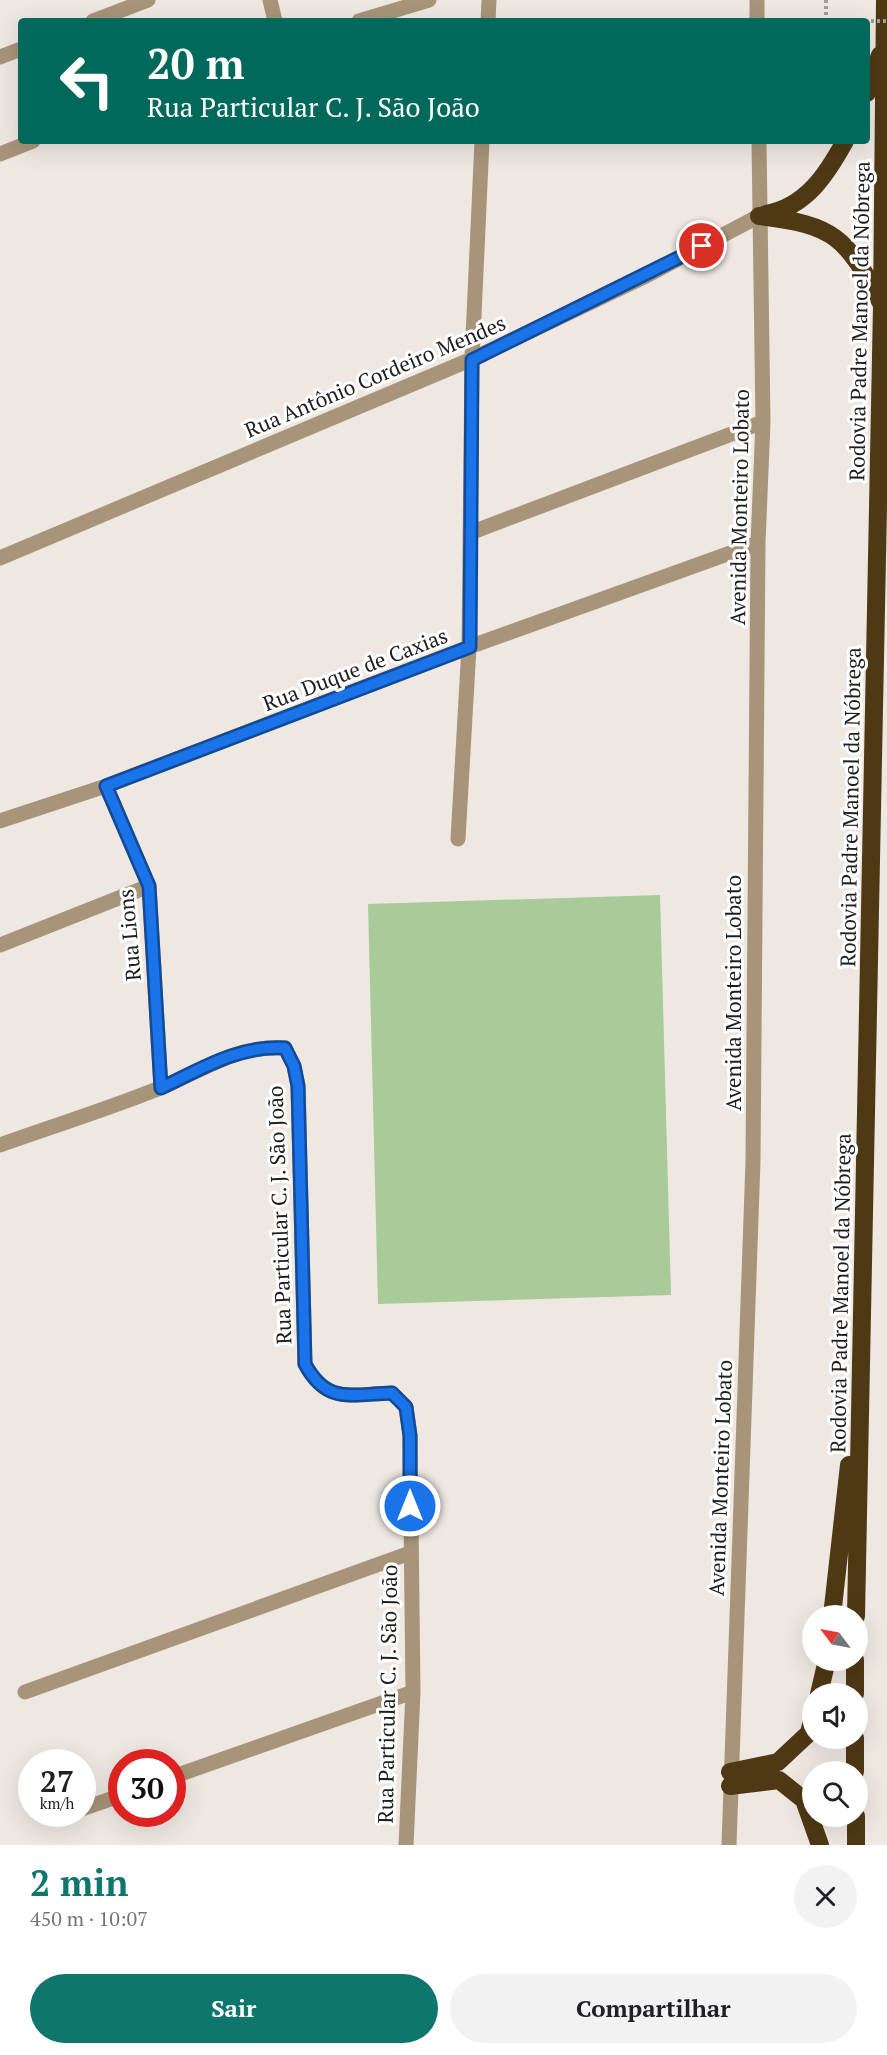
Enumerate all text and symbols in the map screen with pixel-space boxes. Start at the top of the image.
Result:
text: 20 m [147,35,245,91]
icon: left [48,42,126,120]
text: Rua Particular C. J. São João [147,89,480,125]
street label: Rodovia Padre Manoel da Nóbrega [842,161,876,481]
pin [676,220,727,271]
icon: arrive [685,229,718,262]
street label: Rua Antônio Cordeiro Mendes [240,308,510,444]
street label: Avenida Monteiro Lobato [723,389,755,625]
street label: Rua Duque de Caxias [259,621,451,717]
street label: Rodovia Padre Manoel da Nóbrega [833,647,867,967]
street label: Avenida Monteiro Lobato [719,875,747,1111]
street label: Rua Lions [111,888,147,982]
street label: Rua Particular C. J. São João [260,1085,298,1345]
street label: Rodovia Padre Manoel da Nóbrega [823,1133,857,1453]
street label: Avenida Monteiro Lobato [702,1359,738,1597]
position arrow [378,1474,442,1538]
street label: Rua Particular C. J. São João [371,1564,403,1824]
north arrow [802,1605,868,1671]
map controls [802,1605,868,1827]
button: sound [802,1683,868,1749]
speed limit sign: 30 [108,1749,186,1827]
text: 27 [40,1761,74,1801]
button: search [802,1761,868,1827]
text: km/h [40,1793,74,1813]
text: 2 min [30,1859,128,1906]
button: close [794,1865,857,1928]
text: 450 m · 10:07 [30,1905,148,1932]
button: Sair [30,1974,438,2043]
button: Compartilhar [450,1974,857,2043]

